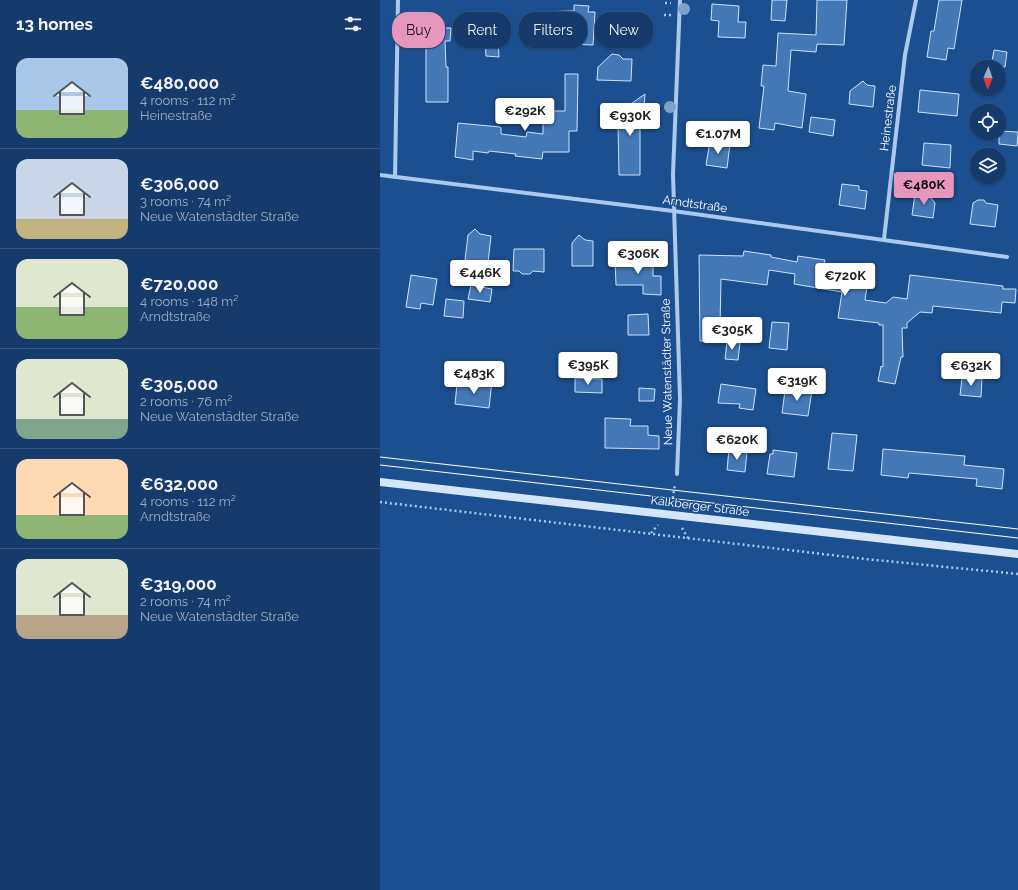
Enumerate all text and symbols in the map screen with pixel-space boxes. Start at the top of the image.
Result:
chip: Buy [392,12,445,48]
chip: Rent [453,12,511,48]
chip: Filters [519,12,587,48]
chip: New [595,12,653,48]
icon: filters [342,13,364,35]
text: 13 homes [16,14,93,34]
north arrow [970,60,1006,96]
map controls [970,60,1006,184]
text: €480,000 [140,73,219,93]
icon: home [48,74,96,122]
street label: Heinestraße [877,84,899,152]
text: 4 rooms · 112 m² [140,93,236,108]
pin: €292K [497,98,553,132]
text: €292K [504,103,546,118]
pin: €930K [602,103,658,137]
button: locate [970,104,1006,140]
text: Heinestraße [140,108,212,123]
text: €930K [609,108,651,123]
pin: €1.07M [685,121,751,155]
text: €1.07M [695,126,741,141]
button: layers [970,148,1006,184]
pin: €480K [896,172,952,206]
text: €306,000 [140,174,219,194]
icon: home [48,175,96,223]
text: €480K [903,177,945,192]
street label: Arndtstraße [662,193,728,215]
text: 3 rooms · 74 m² [140,194,231,209]
text: Neue Watenstädter Straße [140,209,299,224]
pin: €306K [610,241,666,275]
text: €306K [617,246,659,261]
pin: €446K [452,260,508,294]
pin: €720K [817,263,873,297]
text: €446K [459,265,501,280]
text: €720K [824,268,866,283]
text: €720,000 [140,274,218,294]
icon: home [48,275,96,323]
text: 4 rooms · 148 m² [140,294,238,309]
street label: Neue Watenstädter Straße [659,299,675,445]
text: Arndtstraße [140,309,210,324]
pin: €305K [704,317,760,351]
text: €305K [711,322,753,337]
pin: €395K [560,352,616,386]
pin: €632K [943,353,999,387]
text: €395K [567,357,609,372]
text: €632K [950,358,992,373]
pin: €483K [446,361,502,395]
text: €483K [453,366,495,381]
pin: €319K [769,368,825,402]
text: €319K [777,373,817,388]
text: €305,000 [140,374,218,394]
icon: home [48,375,96,423]
text: 2 rooms · 76 m² [140,394,232,409]
text: Neue Watenstädter Straße [140,409,299,424]
pin: €620K [709,427,765,461]
text: €620K [716,432,758,447]
text: €632,000 [140,474,218,494]
icon: home [48,475,96,523]
street label: Kalkberger Straße [650,493,750,519]
text: 4 rooms · 112 m² [140,494,236,509]
text: Arndtstraße [140,509,210,524]
text: €319,000 [140,574,217,594]
icon: home [48,575,96,623]
text: 2 rooms · 74 m² [140,594,231,609]
text: Neue Watenstädter Straße [140,609,299,624]

